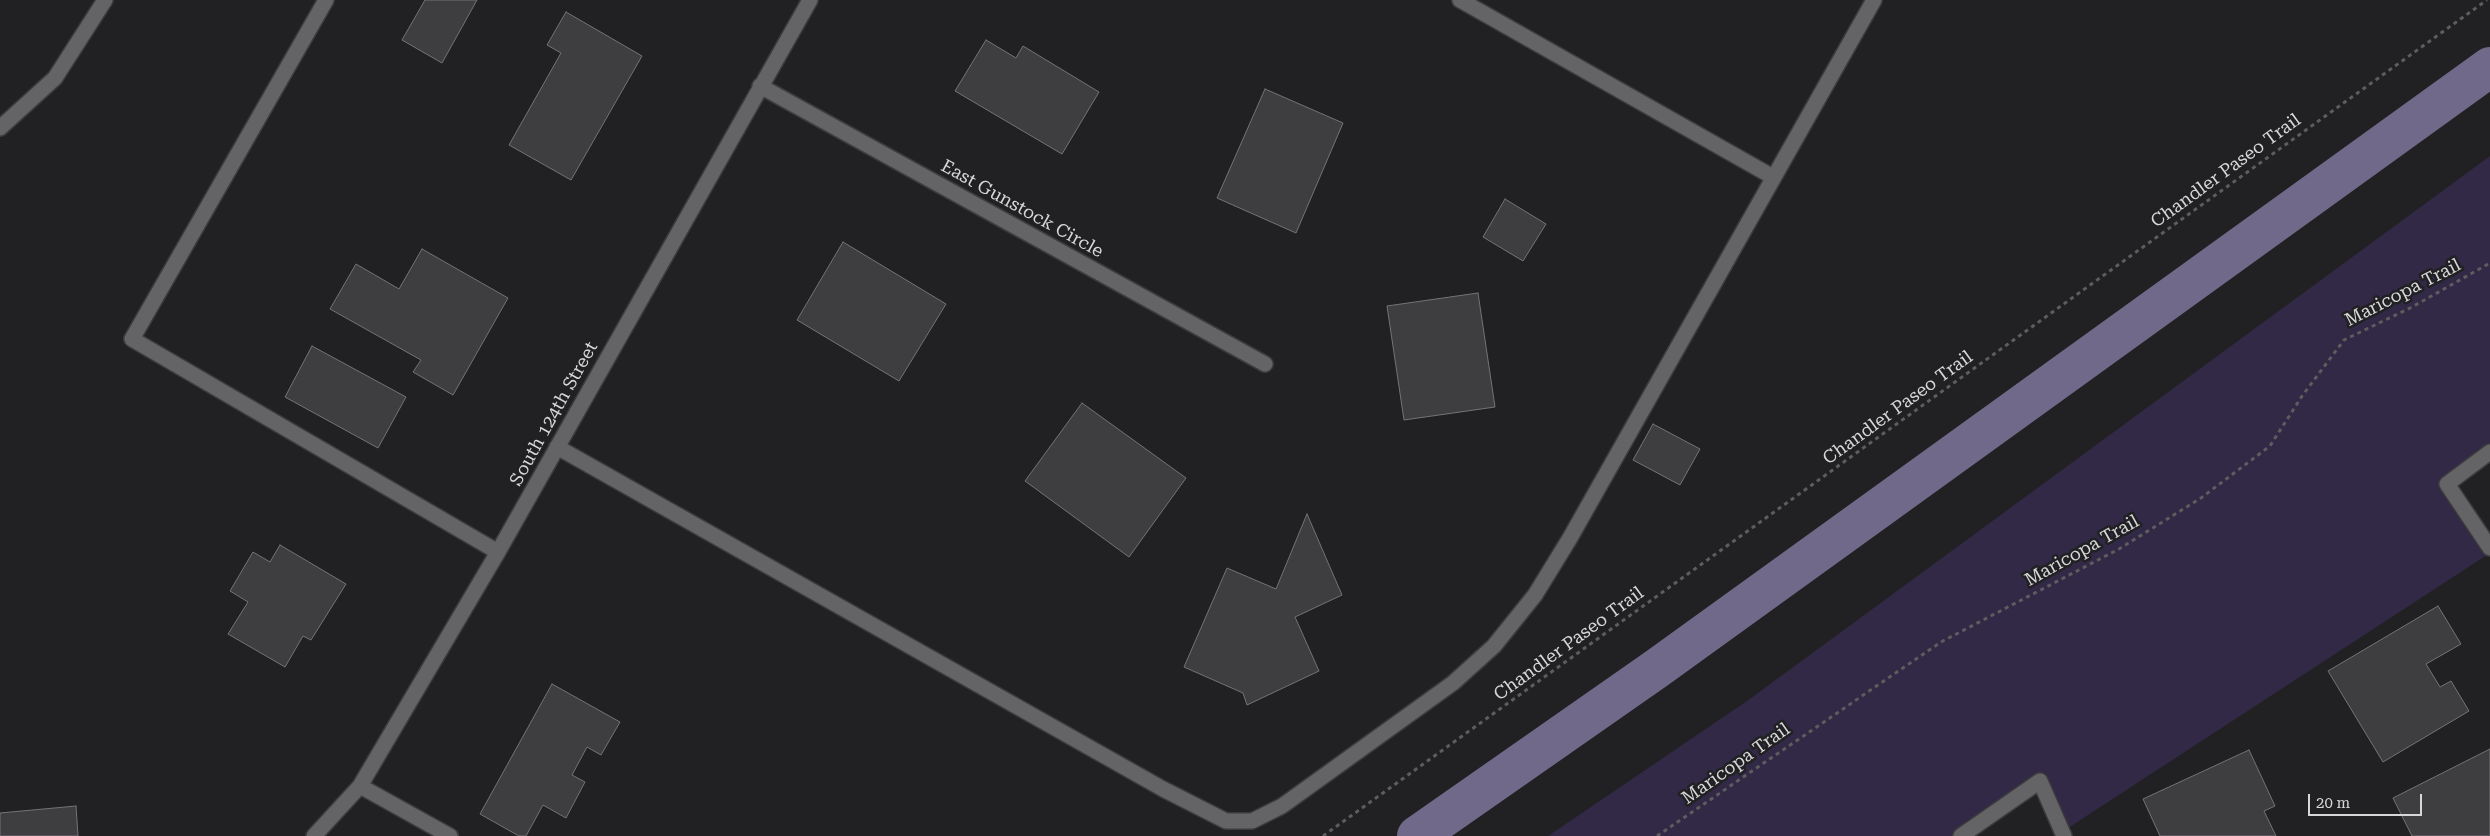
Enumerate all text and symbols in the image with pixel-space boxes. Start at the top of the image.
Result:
street label: Chandler Paseo Trail [2147,109,2305,233]
street label: East Gunstock Circle [937,155,1107,263]
street label: Maricopa Trail [2342,255,2464,331]
street label: South 124th Street [505,338,603,490]
street label: Chandler Paseo Trail [1819,346,1977,470]
street label: Maricopa Trail [2021,511,2143,591]
street label: Chandler Paseo Trail [1490,582,1648,706]
street label: Maricopa Trail [1678,719,1794,809]
scale bar [2310,784,2424,816]
text: 20 m [2316,794,2350,812]

